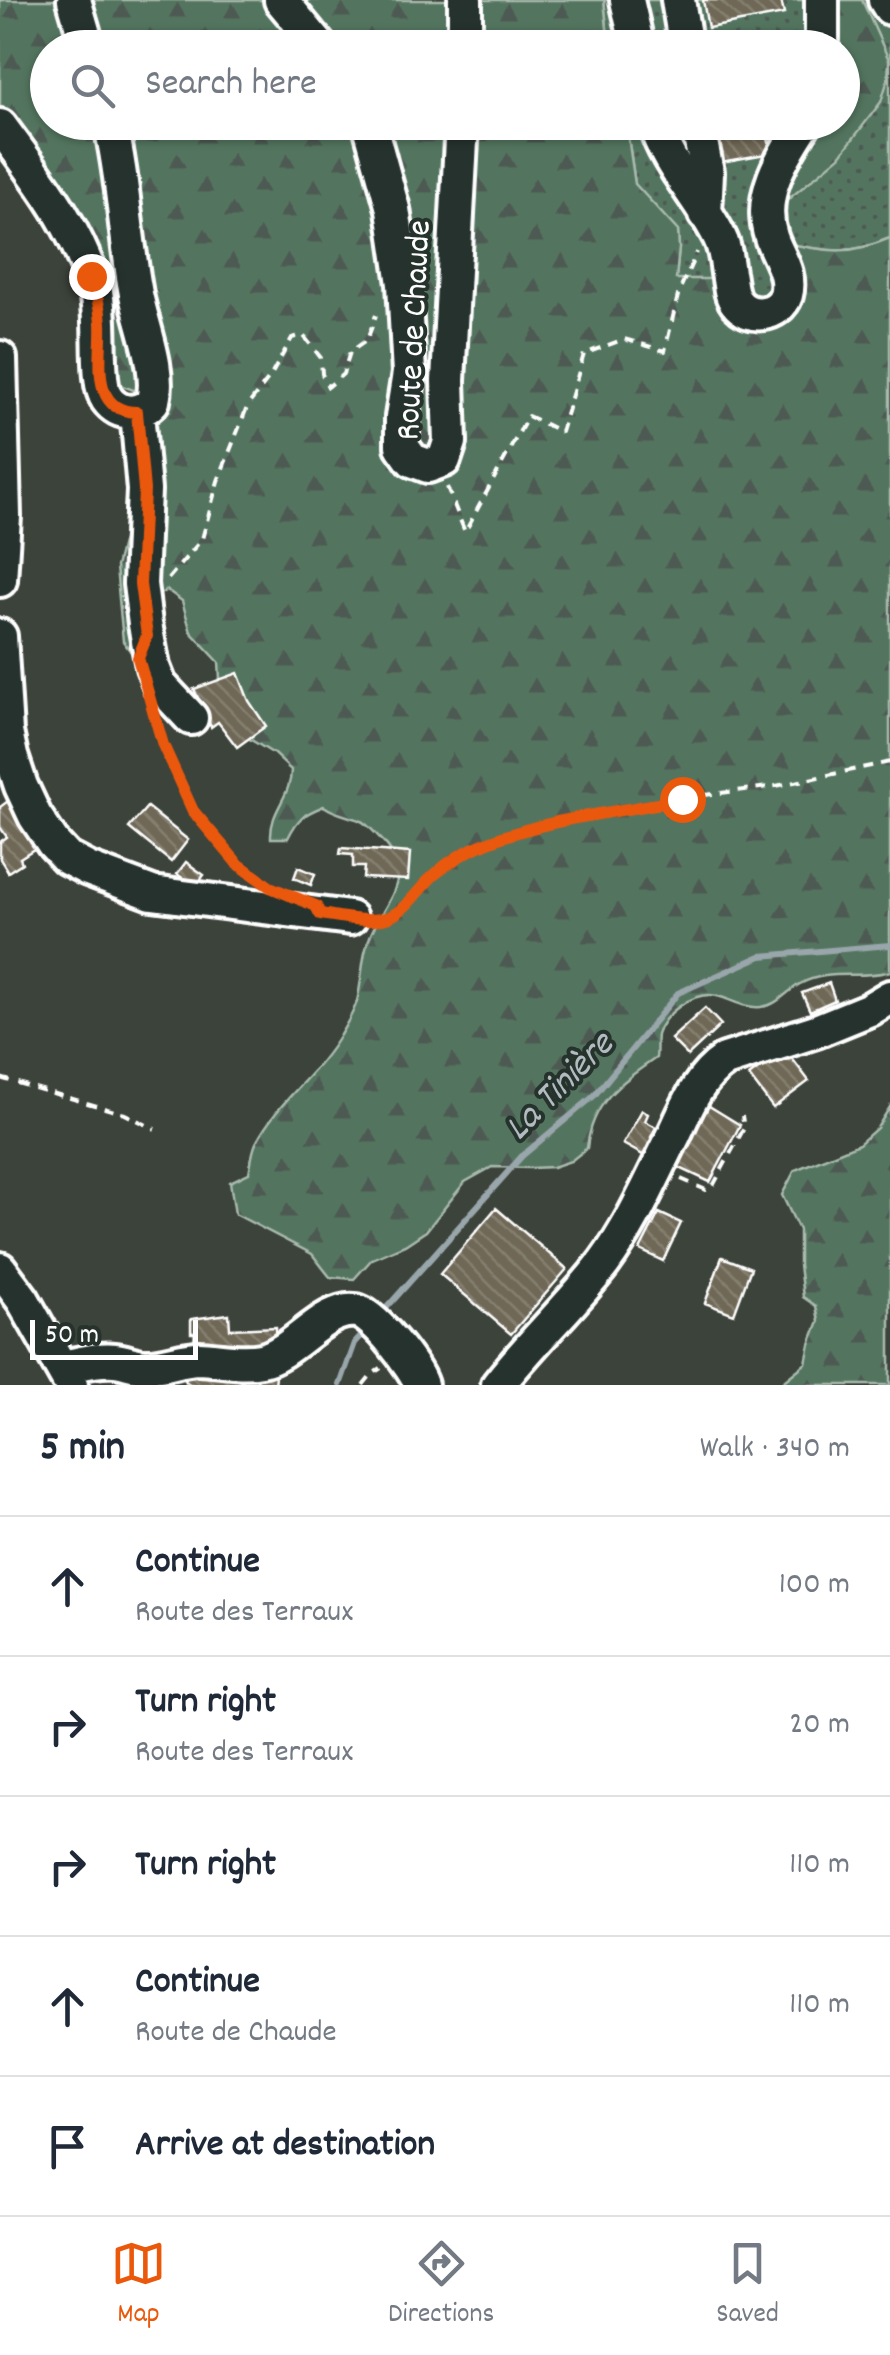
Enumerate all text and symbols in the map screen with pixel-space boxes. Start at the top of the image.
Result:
search box [30,30,860,140]
icon: search [65,58,120,113]
text: Search here [145,58,317,113]
street label: Route de Chaude [385,219,447,442]
route end [69,254,115,300]
route start [660,777,706,823]
water label: La Tinière [493,1019,630,1155]
scale bar [30,1315,198,1360]
text: 50 m [45,1317,99,1357]
text: 5 min [40,1420,125,1480]
text: Walk · 340 m [700,1427,850,1473]
text: Continue [135,1536,260,1591]
icon: ahead [40,1559,95,1614]
text: 100 m [779,1563,850,1609]
text: Route des Terraux [135,1591,353,1637]
text: Turn right [135,1676,276,1731]
icon: right [40,1699,95,1754]
text: 20 m [789,1703,850,1749]
text: Route des Terraux [135,1731,353,1777]
icon: right [40,1839,95,1894]
text: Turn right [135,1839,276,1894]
text: 110 m [789,1843,850,1889]
text: Continue [135,1956,260,2011]
icon: ahead [40,1979,95,2034]
text: 110 m [789,1983,850,2029]
text: Route de Chaude [135,2011,337,2057]
icon: arrive [40,2119,95,2174]
text: Arrive at destination [135,2119,435,2174]
tab: Map [111,2236,166,2336]
tab: Directions [388,2236,494,2336]
tab: Saved [716,2236,779,2336]

